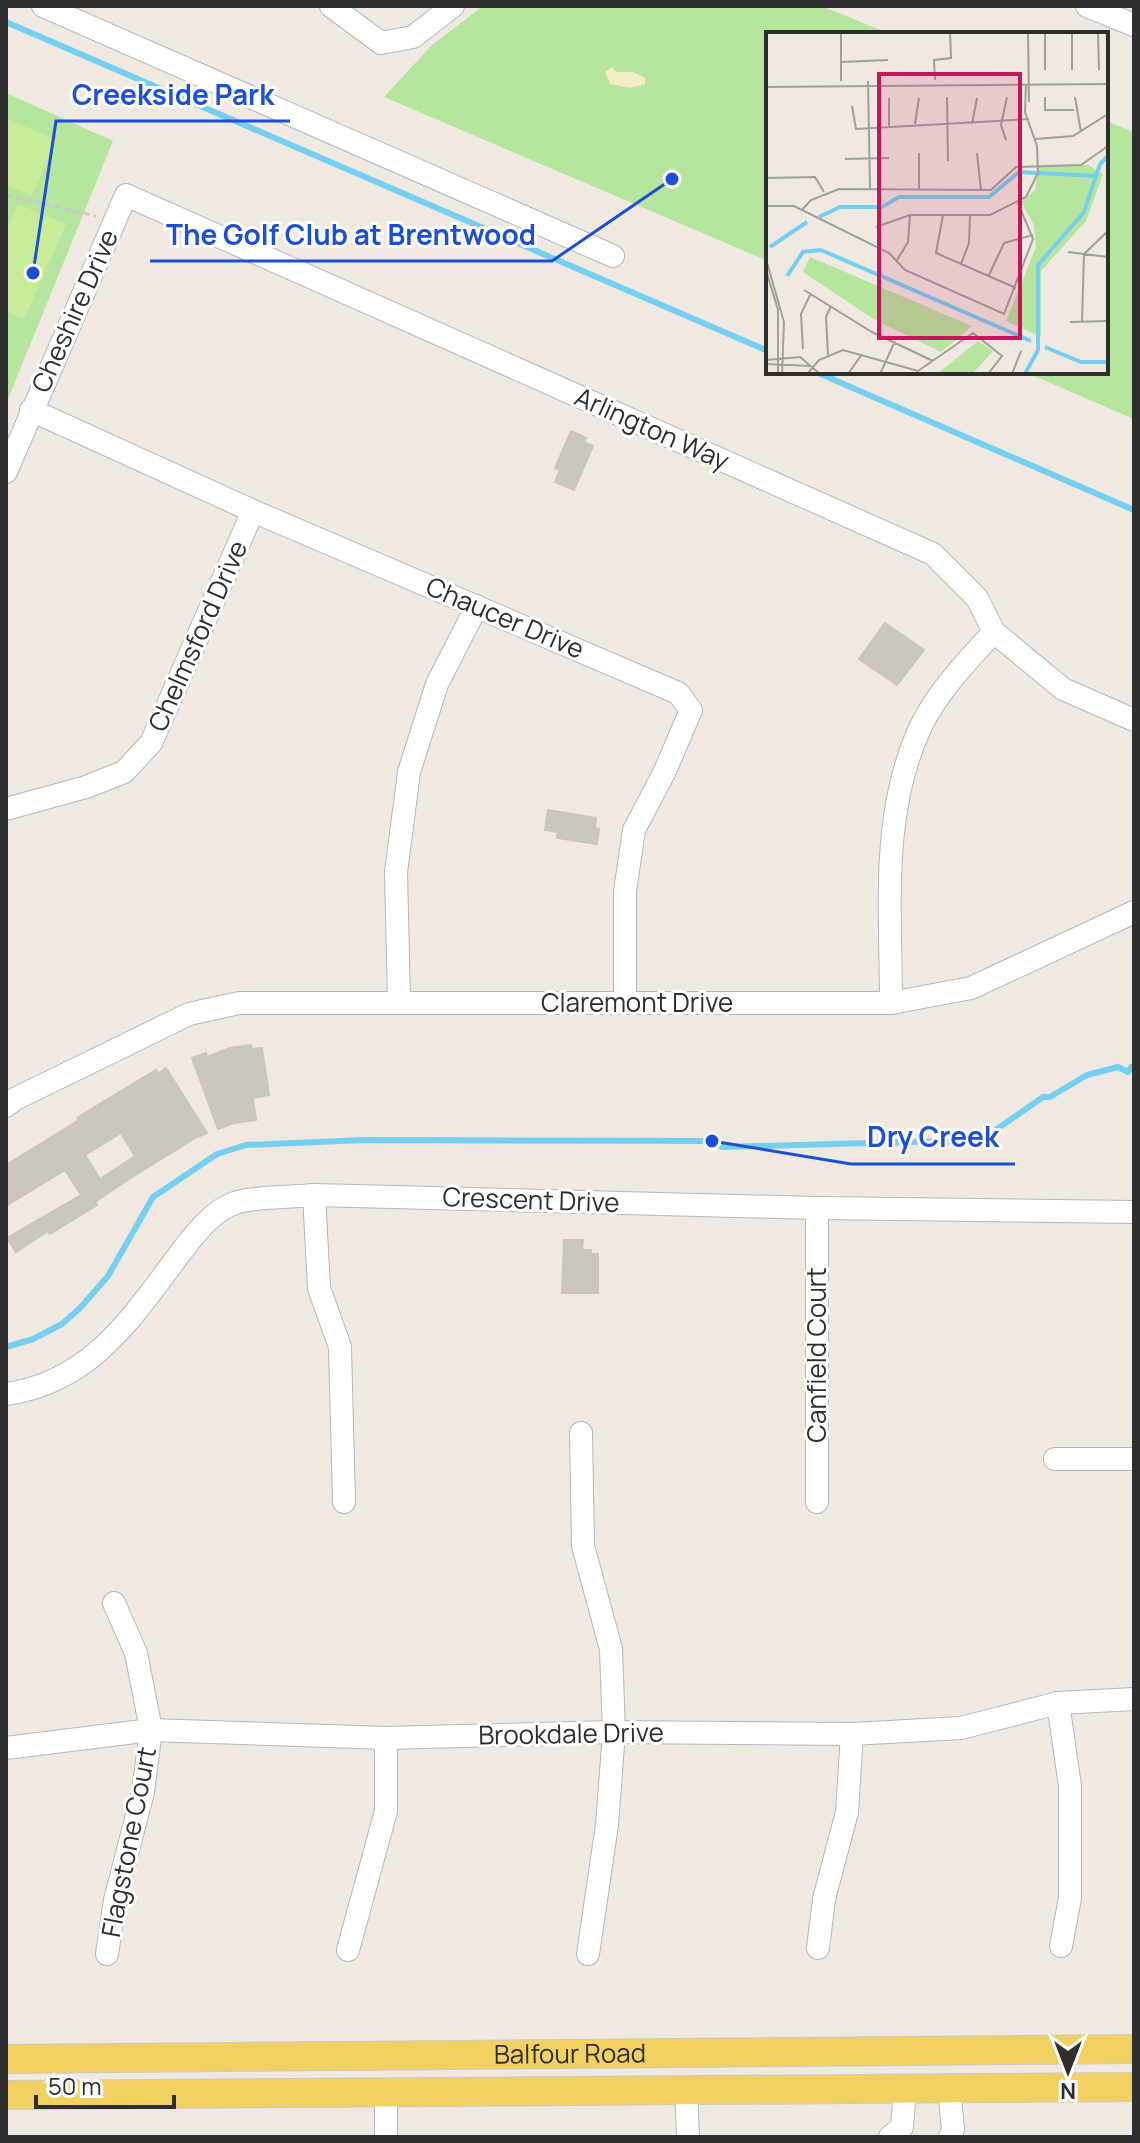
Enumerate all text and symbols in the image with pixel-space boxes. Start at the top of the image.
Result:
inset map [766,32,1108,374]
callout: Creekside Park [56,69,290,121]
text: Creekside Park [72,75,275,113]
callout: The Golf Club at Brentwood [150,209,552,261]
text: The Golf Club at Brentwood [166,215,536,253]
street label: Cheshire Drive [22,223,126,398]
street label: Arlington Way [570,378,735,478]
street label: Chelmsford Drive [139,534,255,737]
street label: Chaucer Drive [421,568,590,667]
street label: Claremont Drive [541,984,733,1020]
callout: Dry Creek [851,1112,1015,1164]
text: Dry Creek [867,1117,1000,1155]
street label: Crescent Drive [442,1178,620,1220]
street label: Canfield Court [798,1267,834,1443]
street label: Brookdale Drive [478,1713,664,1753]
street label: Flagstone Court [92,1744,164,1940]
north arrow [1028,2031,1108,2111]
street label: Balfour Road [494,2034,646,2072]
scale bar [36,2059,174,2109]
text: 50 m [48,2069,102,2102]
text: N [1060,2076,1076,2106]

